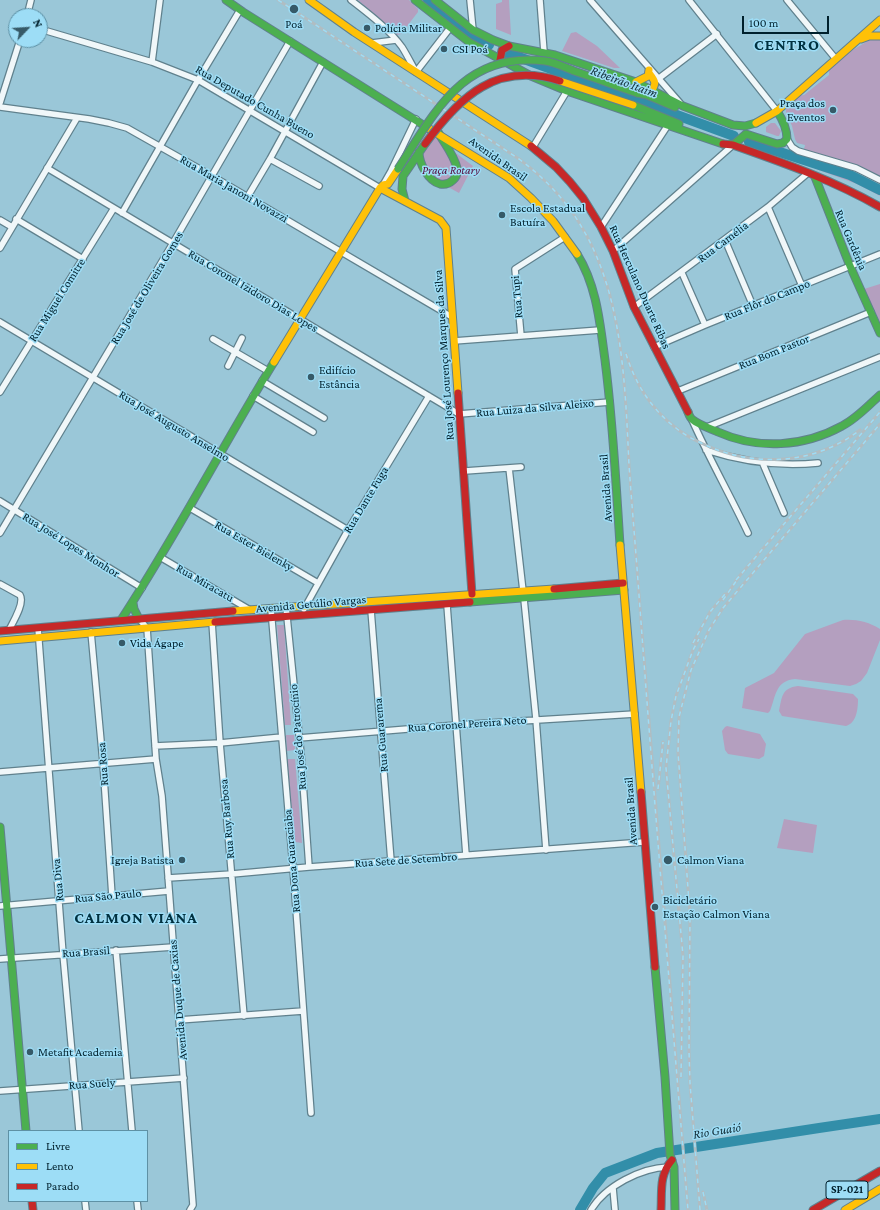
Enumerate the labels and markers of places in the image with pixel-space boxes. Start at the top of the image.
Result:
marker: Poá [288,3,300,15]
place label: Poá [285,17,303,31]
place label: Polícia Militar [375,21,442,35]
marker: Polícia Militar [362,23,372,33]
place label: CSI Poá [452,42,488,56]
marker: CSI Poá [439,44,449,54]
place label: Praça dos Eventos [780,96,825,124]
marker: Praça dos Eventos [828,105,838,115]
place label: Escola Estadual Batuíra [510,201,585,229]
marker: Escola Estadual Batuíra [497,210,507,220]
place label: Edifício Estância [319,363,360,391]
marker: Edifício Estância [306,372,316,382]
place label: Vida Ágape [130,636,184,650]
marker: Vida Ágape [117,638,127,648]
place label: Igreja Batista [111,853,174,867]
place label: Calmon Viana [677,853,744,867]
marker: Calmon Viana [662,854,674,866]
marker: Igreja Batista [177,855,187,865]
place label: Bicicletário Estação Calmon Viana [663,893,770,921]
marker: Bicicletário Estação Calmon Viana [650,902,660,912]
place label: Metafit Academia [38,1045,123,1059]
marker: Metafit Academia [25,1047,35,1057]

